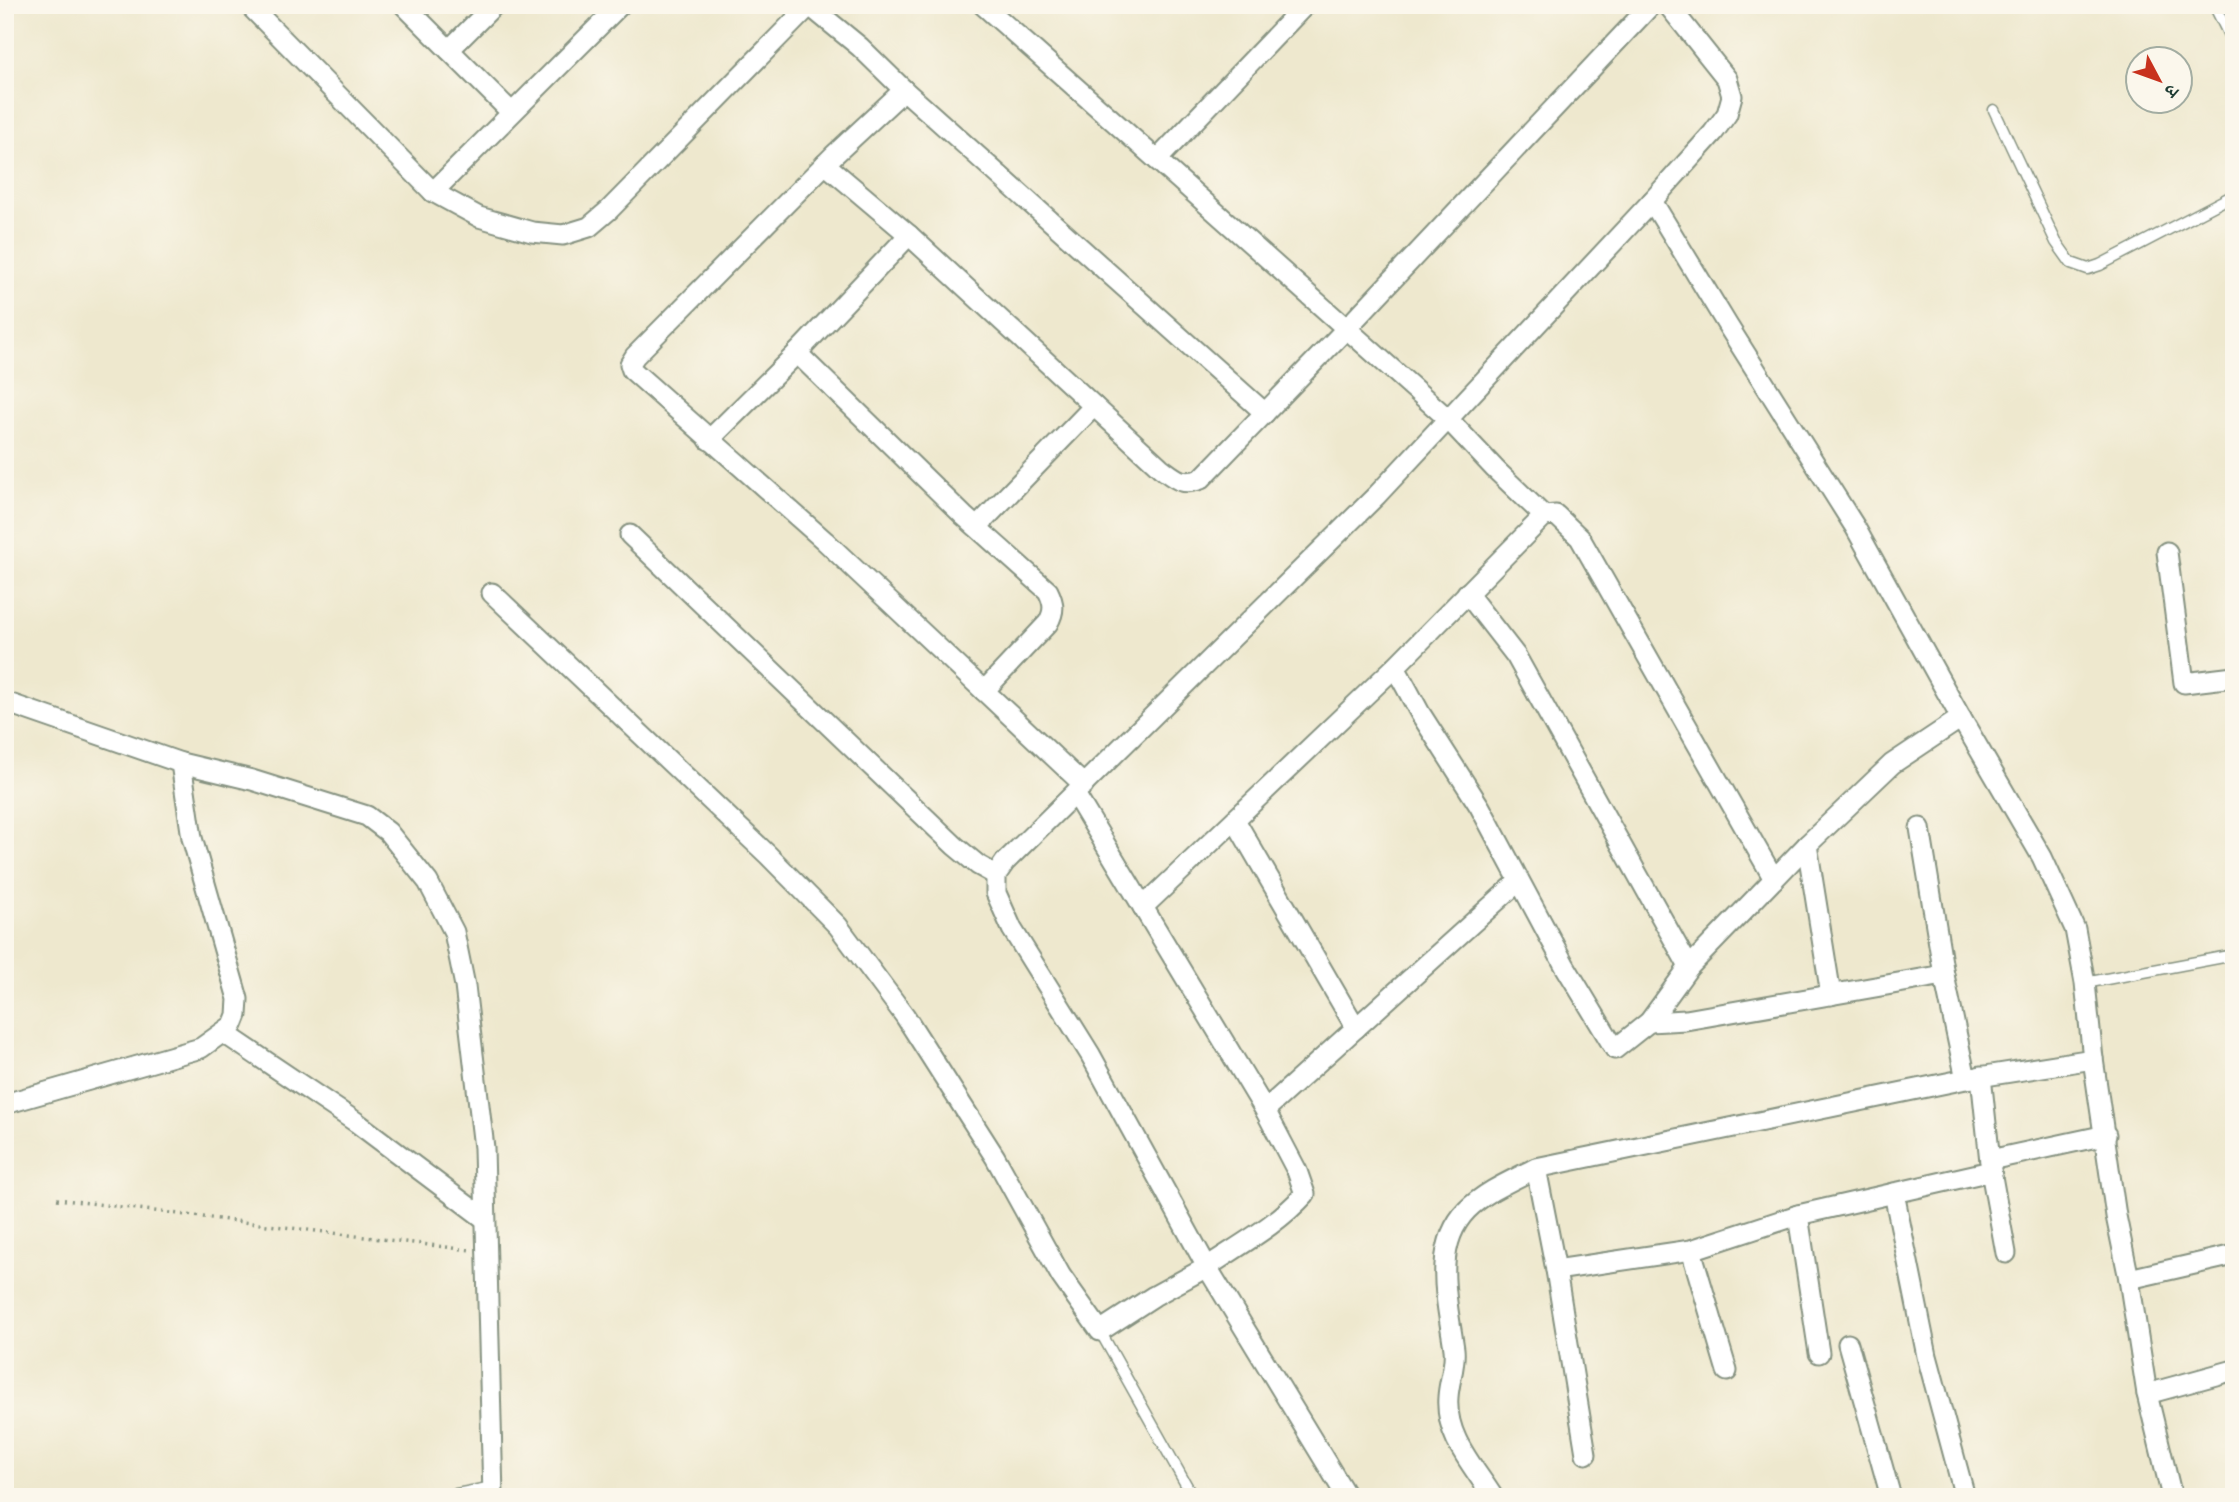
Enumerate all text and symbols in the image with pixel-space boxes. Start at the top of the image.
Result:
north arrow [2124,46,2194,116]
text: उ [2157,77,2184,102]

